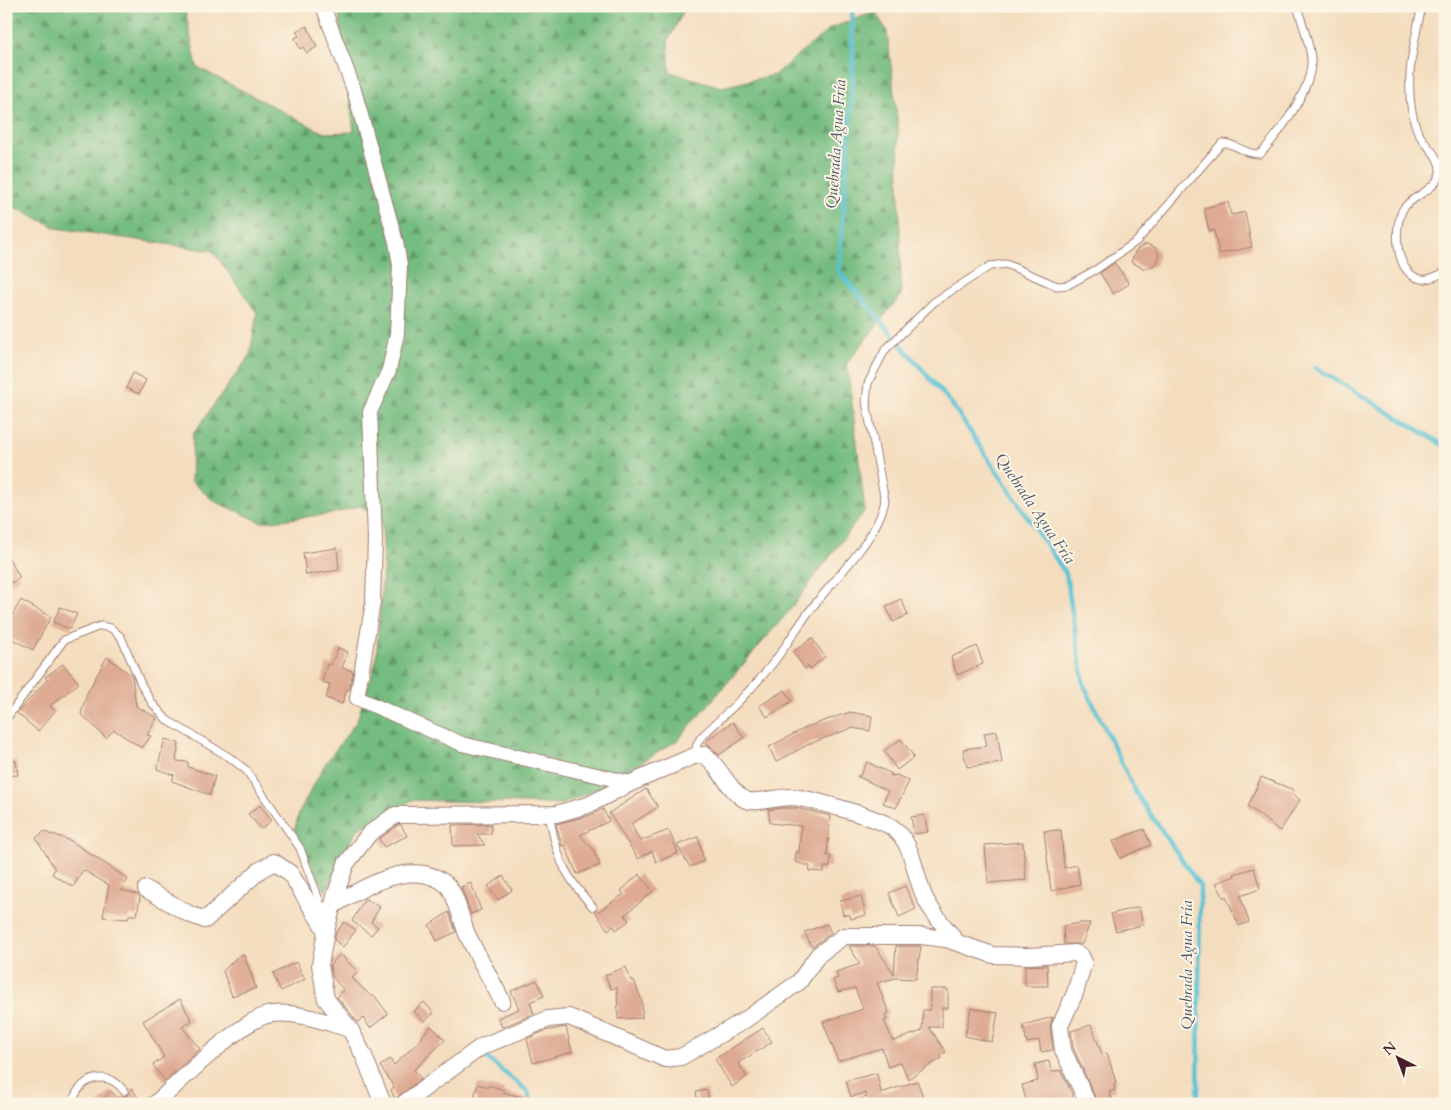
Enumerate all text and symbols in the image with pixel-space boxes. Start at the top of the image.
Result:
water label: Quebrada Agua Fría [821,79,851,209]
water label: Quebrada Agua Fría [990,449,1081,568]
water label: Quebrada Agua Fría [1176,900,1198,1030]
north arrow [1374,1032,1424,1082]
text: N [1379,1038,1401,1060]

